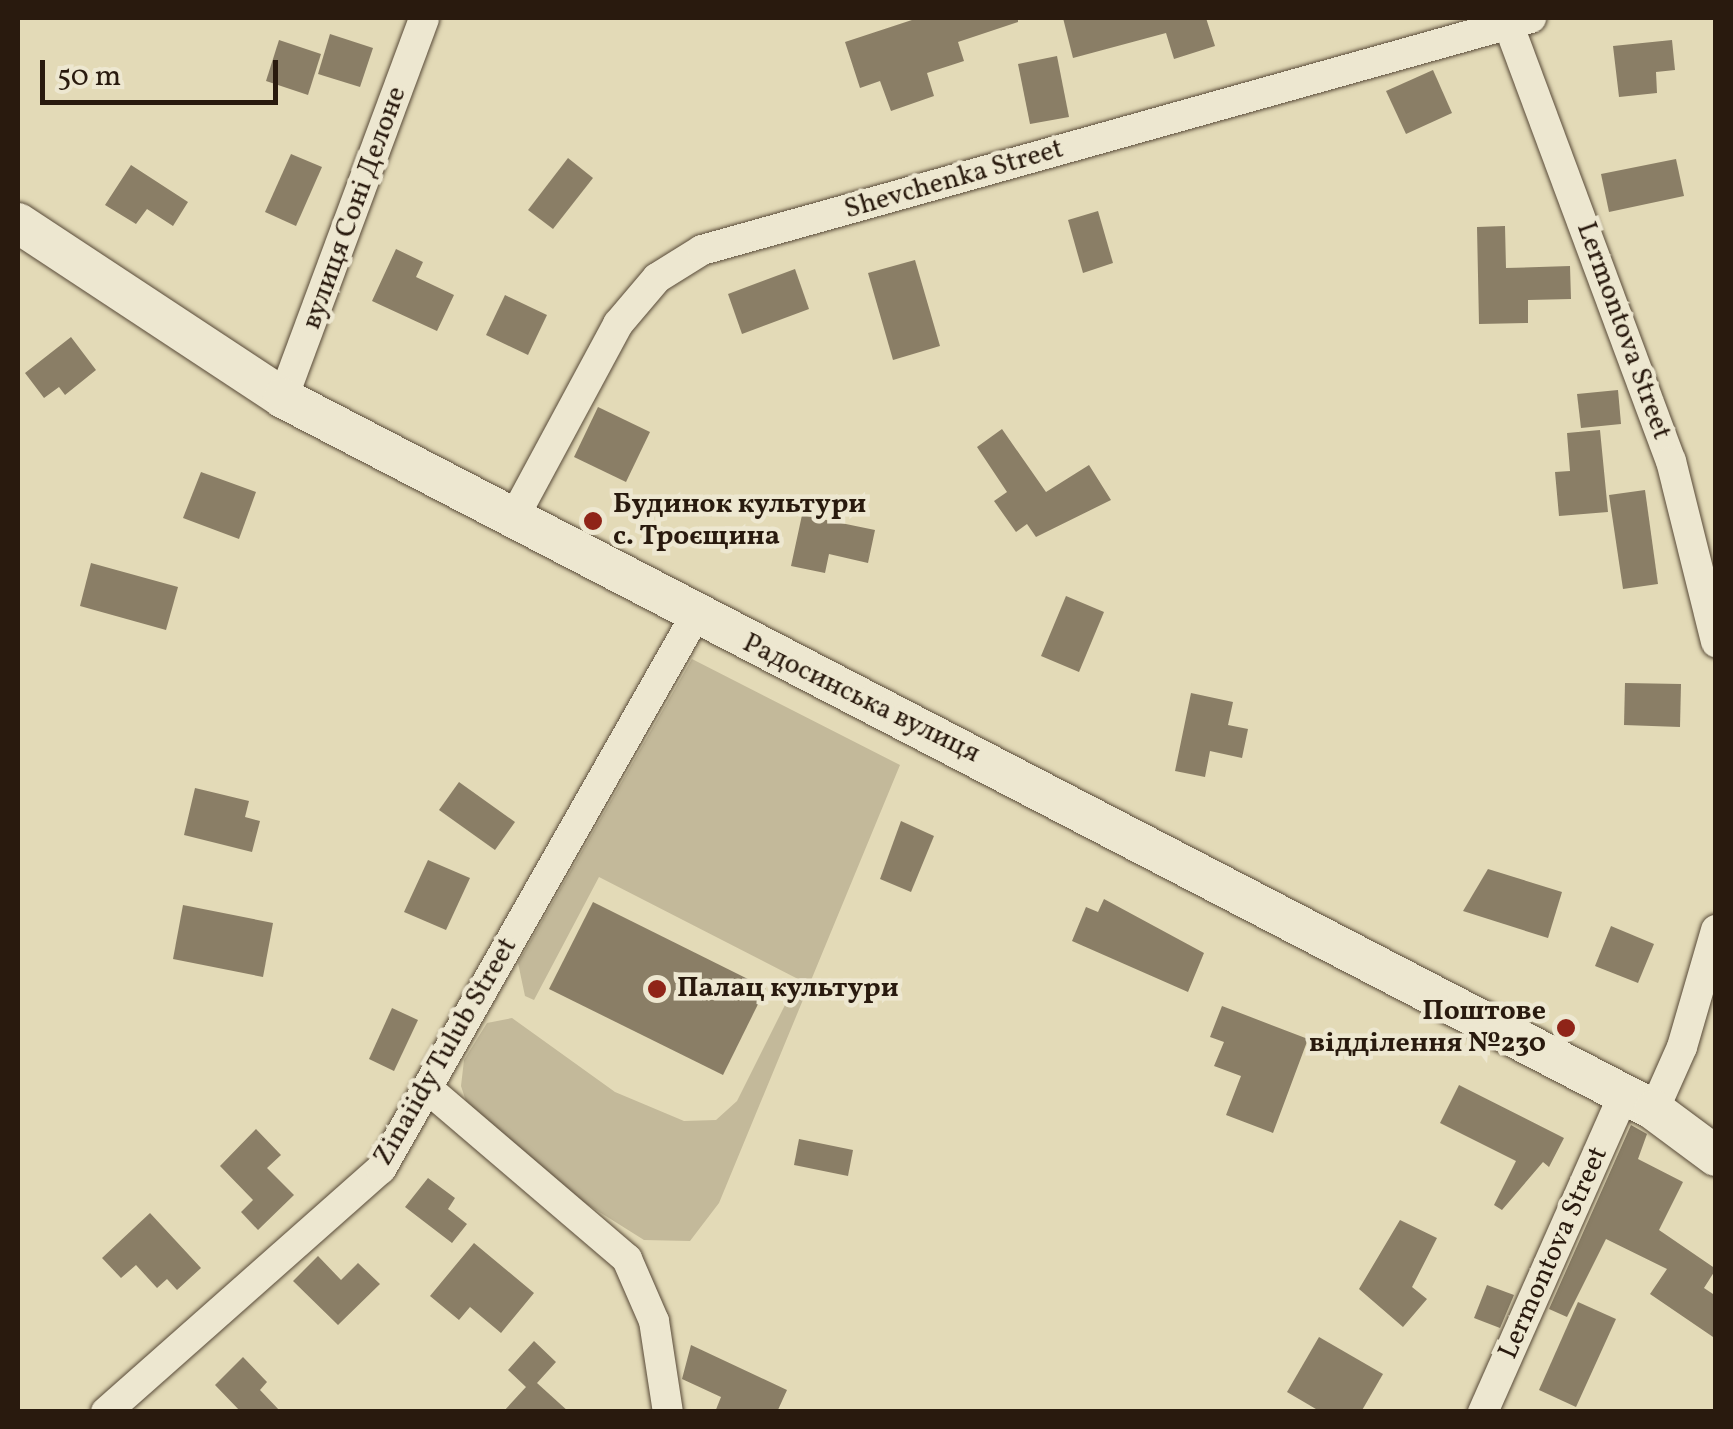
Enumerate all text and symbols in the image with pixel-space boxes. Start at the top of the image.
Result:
scale bar [45,40,282,102]
text: 50 m [57,56,121,98]
street label: вулиця Соні Делоне [296,82,414,334]
street label: Shevchenka Street [841,133,1067,227]
street label: Lermontova Street [1568,218,1678,444]
place label: Будинок культури с. Троєщина [613,488,866,554]
marker: Будинок культури с. Троєщина [582,510,604,532]
street label: Радосинська вулиця [737,627,985,771]
street label: Zinaiidy Tulub Street [367,931,525,1173]
place label: Палац культури [677,972,899,1006]
marker: Палац культури [646,978,668,1000]
place label: Поштове відділення №230 [1309,995,1546,1061]
marker: Поштове відділення №230 [1555,1017,1577,1039]
street label: Lermontova Street [1492,1142,1616,1364]

